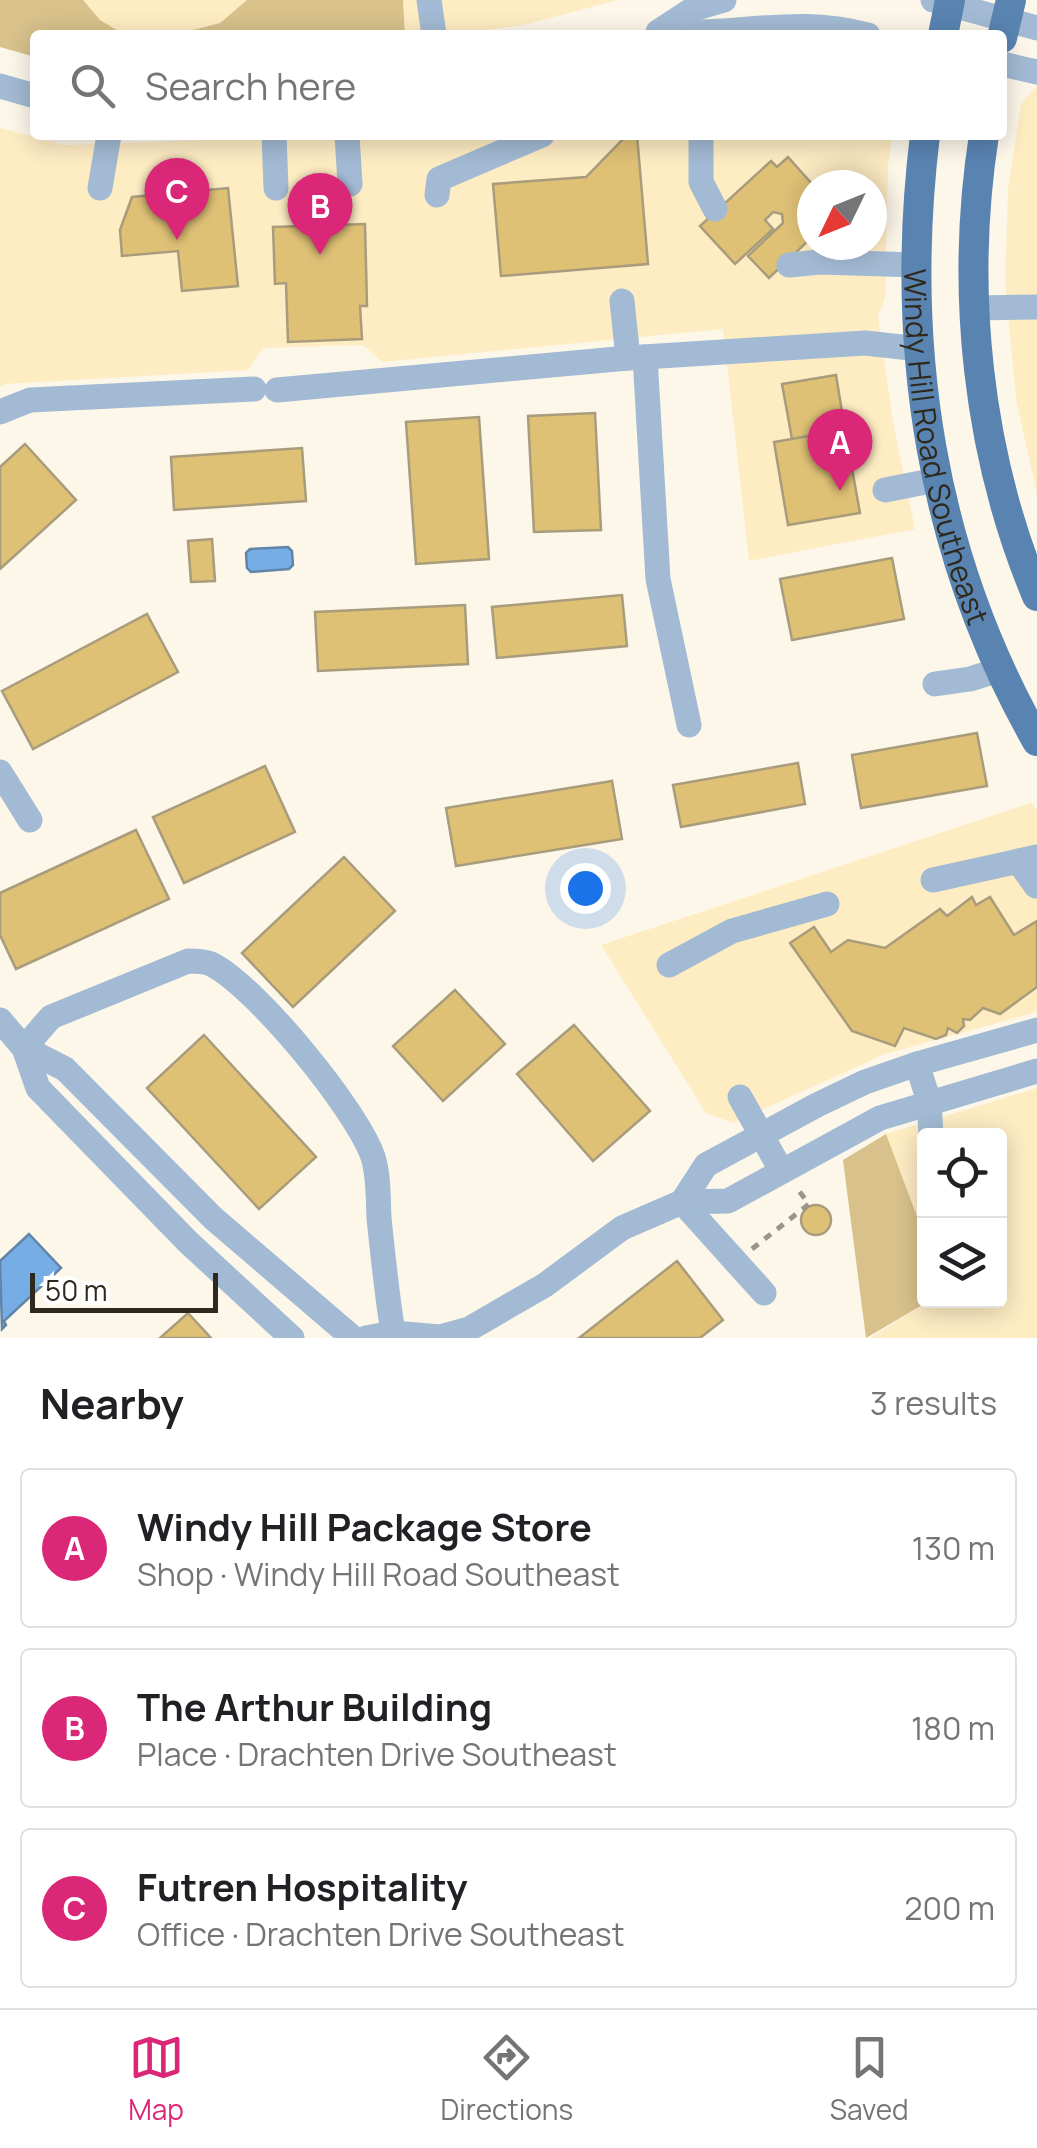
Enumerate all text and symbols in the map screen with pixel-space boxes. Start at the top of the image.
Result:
search box [30,30,1007,140]
icon: search [65,58,120,113]
text: Search here [145,59,356,111]
pin: C [144,158,210,240]
north arrow [797,170,887,260]
pin: B [288,172,352,255]
street label: Windy Hill Road Southeast [896,268,1000,630]
pin: A [808,408,872,491]
your location [560,863,611,914]
map controls [917,1128,1007,1308]
button: locate [917,1128,1007,1218]
button: layers [917,1218,1007,1308]
scale bar [30,1268,218,1312]
text: 50 m [45,1271,108,1309]
text: Nearby [40,1374,184,1432]
text: 3 results [870,1381,997,1425]
text: Windy Hill Package Store [137,1500,592,1552]
text: A [64,1526,85,1570]
text: 130 m [912,1526,995,1570]
text: Shop · Windy Hill Road Southeast [137,1552,620,1596]
text: The Arthur Building [137,1680,492,1732]
text: B [64,1706,85,1750]
text: 180 m [911,1706,995,1750]
text: Place · Drachten Drive Southeast [137,1732,617,1776]
text: Futren Hospitality [137,1860,467,1912]
text: C [63,1886,86,1930]
text: 200 m [904,1886,995,1930]
text: Office · Drachten Drive Southeast [137,1912,624,1956]
tab: Map [128,2030,184,2128]
tab: Directions [441,2030,573,2128]
tab: Saved [830,2030,909,2128]

